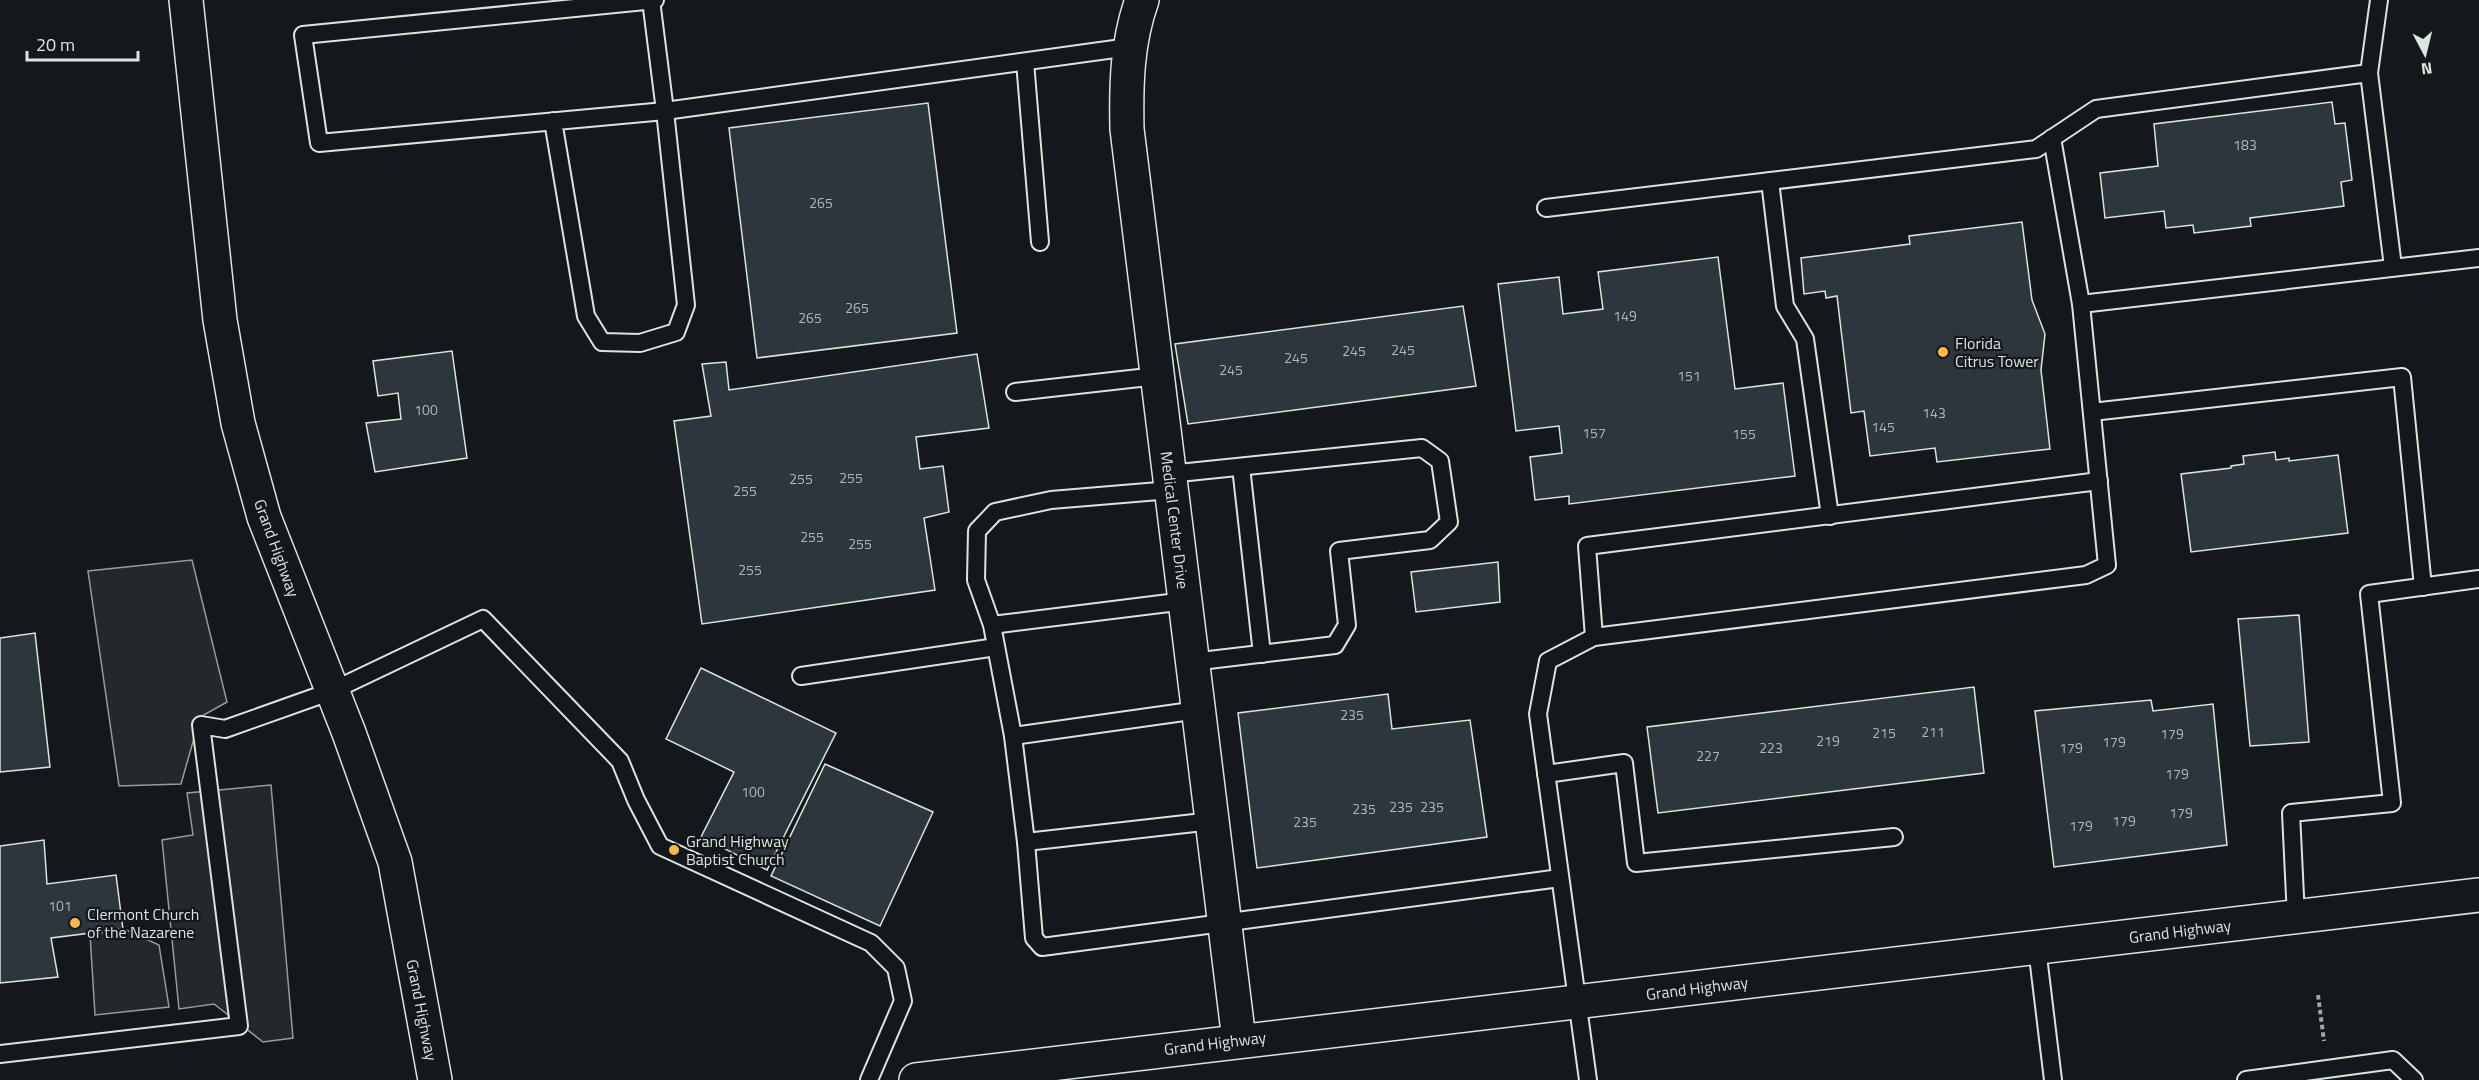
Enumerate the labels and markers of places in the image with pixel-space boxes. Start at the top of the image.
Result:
place label: Florida Citrus Tower [1955,331,2039,373]
marker: Florida Citrus Tower [1936,345,1950,359]
place label: Grand Highway Baptist Church [686,829,789,871]
marker: Grand Highway Baptist Church [667,843,681,857]
place label: Clermont Church of the Nazarene [87,902,199,944]
marker: Clermont Church of the Nazarene [68,916,82,930]

